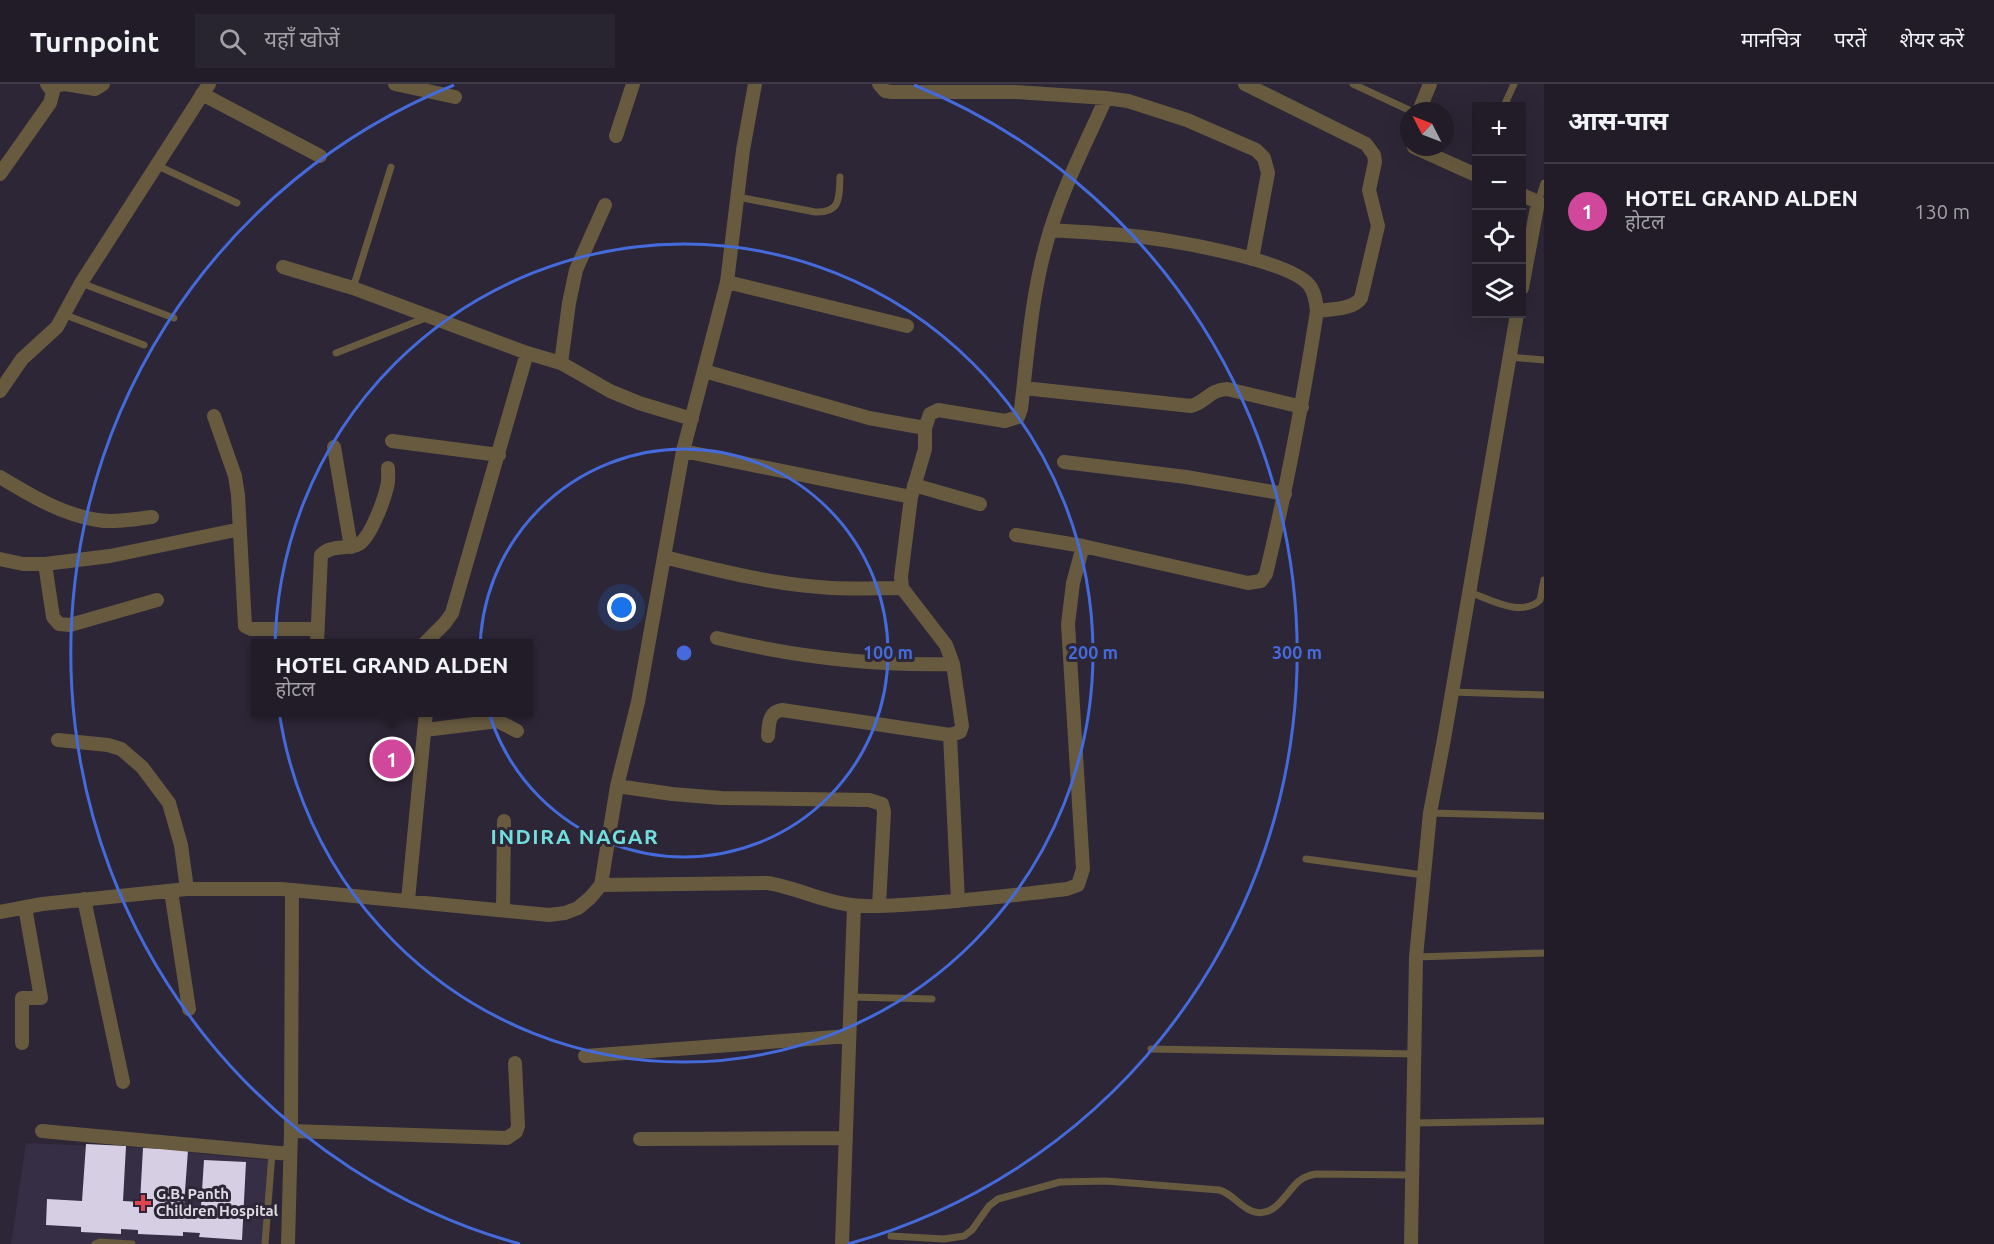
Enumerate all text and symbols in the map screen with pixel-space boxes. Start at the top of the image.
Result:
search box [195,14,615,68]
icon: search [216,25,249,58]
text: Turnpoint [30,26,159,57]
text: यहाँ खोजें [264,26,340,51]
text: मानचित्र [1741,27,1801,51]
text: परतें [1834,27,1866,51]
text: शेयर करें [1899,27,1964,51]
north arrow [1400,102,1454,156]
map controls [1472,102,1526,318]
button: + [1472,102,1526,156]
text: आस-पास [1568,106,1668,135]
button: − [1472,156,1526,210]
text: HOTEL GRAND ALDEN [1625,185,1858,210]
text: 1 [1582,200,1593,223]
text: 130 m [1914,200,1970,223]
button: locate [1472,210,1526,264]
text: होटल [1625,210,1664,233]
button: layers [1472,264,1526,318]
your location [607,593,636,622]
popup [251,639,533,717]
text: 100 m [863,642,913,662]
text: 200 m [1068,642,1118,662]
text: 300 m [1272,642,1322,662]
centre of rings [674,643,694,663]
text: HOTEL GRAND ALDEN [276,652,508,677]
text: होटल [276,677,315,700]
pin: 1 [372,736,412,782]
district label: INDIRA NAGAR [491,824,659,848]
place label: G.B. Panth Children Hospital [156,1185,279,1219]
marker: G.B. Panth Children Hospital [134,1194,152,1212]

